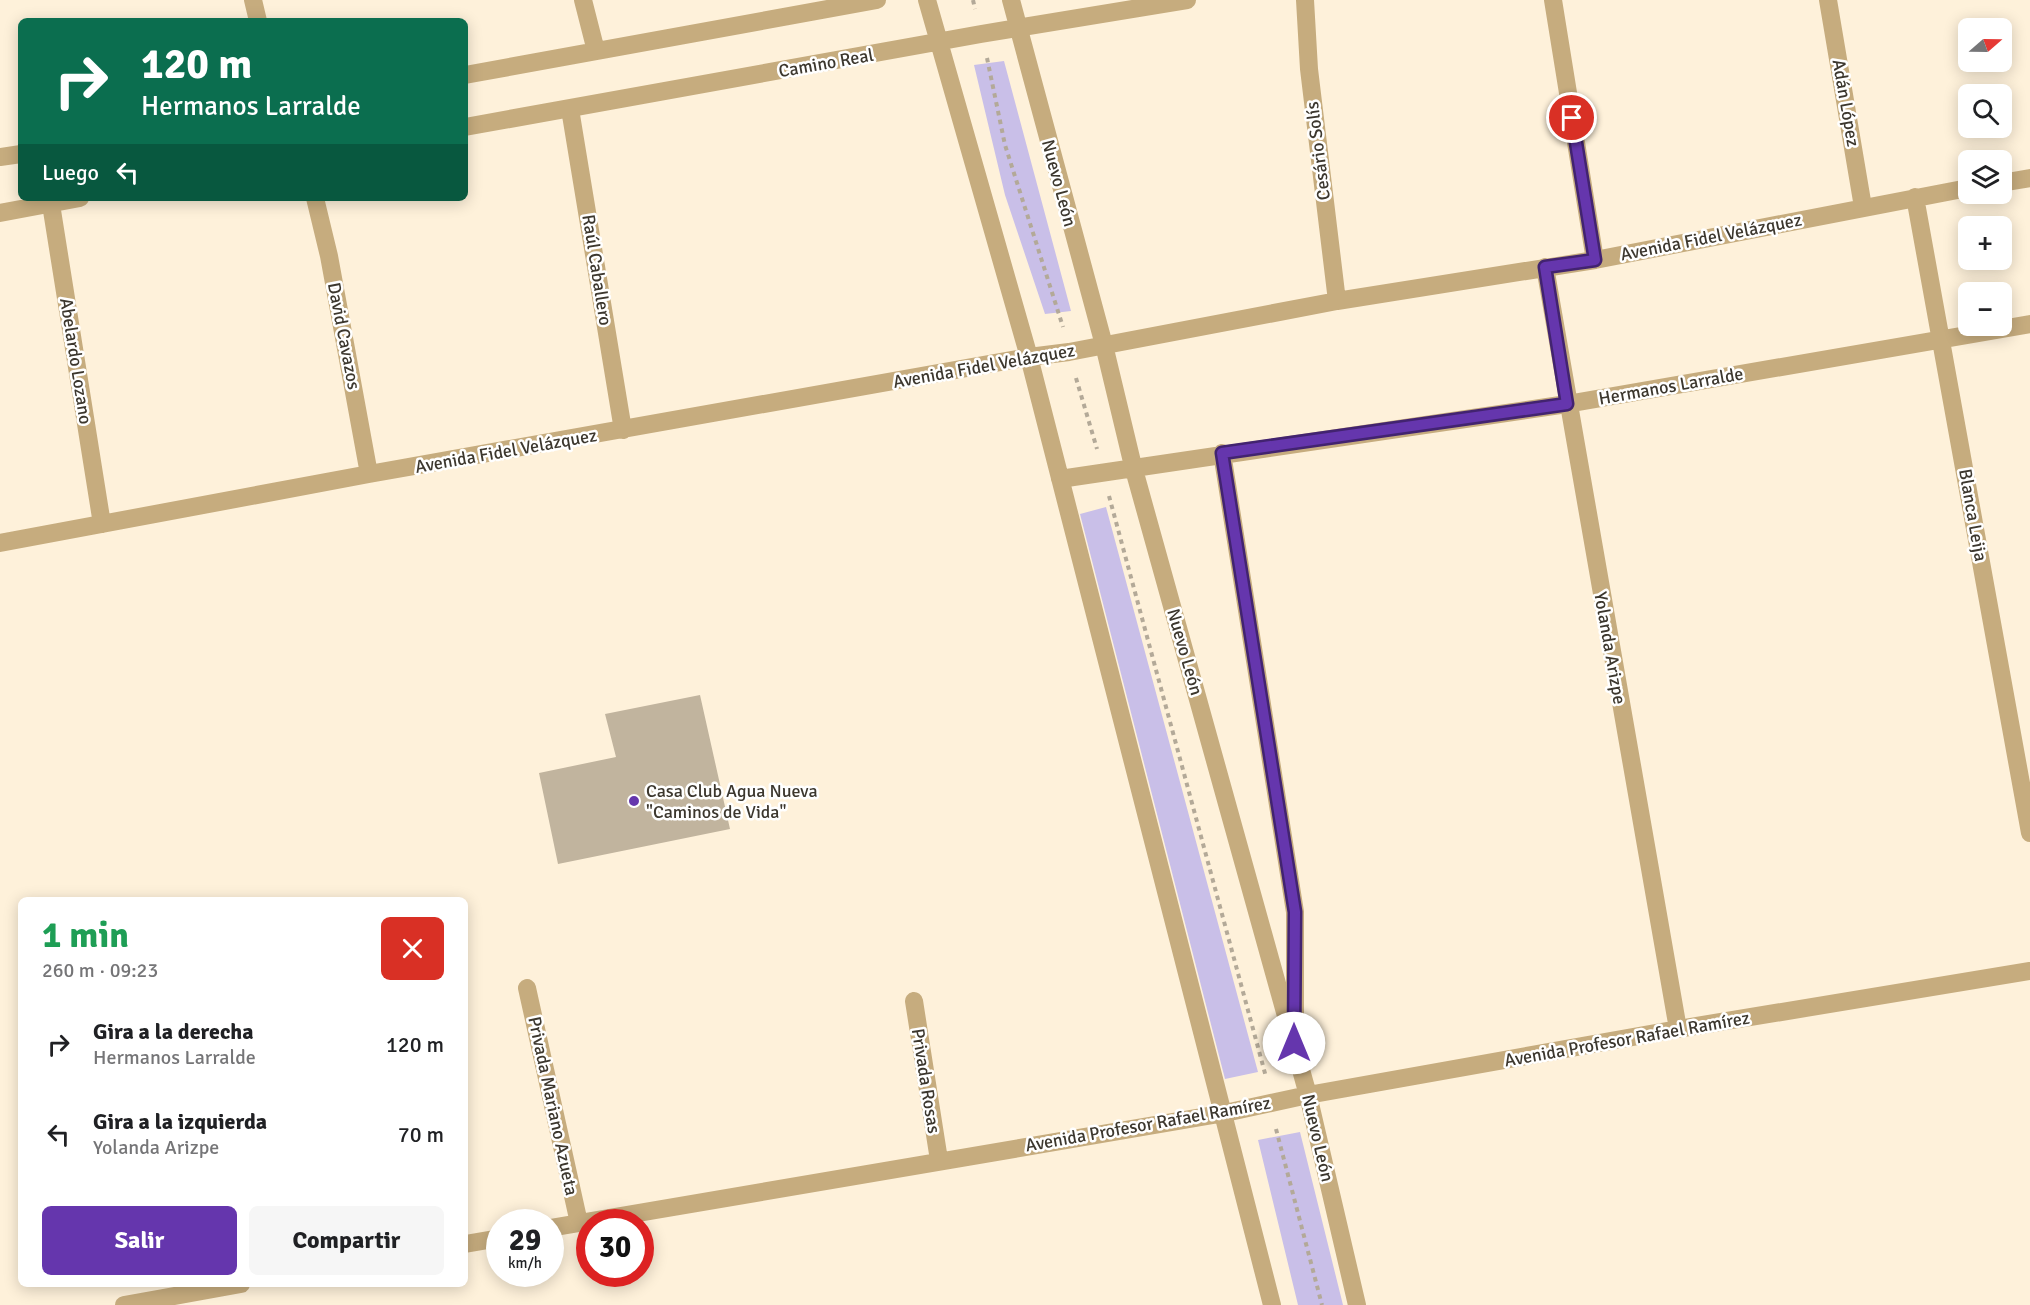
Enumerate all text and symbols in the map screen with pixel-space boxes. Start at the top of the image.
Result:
north arrow [1958,18,2012,72]
map controls [1958,18,2012,336]
text: 120 m [141,39,252,90]
icon: right [42,42,120,120]
street label: Camino Real [777,44,875,82]
street label: Adán López [1828,58,1864,148]
button: search [1958,84,2012,138]
text: Hermanos Larralde [141,90,361,123]
pin [1546,92,1597,143]
street label: Cesário Solís [1301,100,1335,202]
icon: arrive [1555,101,1588,134]
street label: Nuevo León [1037,137,1081,229]
button: layers [1958,150,2012,204]
icon: left [111,156,144,189]
text: Luego [42,159,99,186]
street label: Avenida Fidel Velázquez [1618,209,1804,265]
street label: Raúl Caballero [577,213,617,327]
button: + [1958,216,2012,270]
street label: David Cavazos [323,281,365,392]
button: − [1958,282,2012,336]
street label: Abelardo Lozano [55,296,97,426]
street label: Avenida Fidel Velázquez [891,339,1077,393]
street label: Hermanos Larralde [1597,362,1745,410]
street label: Avenida Fidel Velázquez [413,424,599,478]
street label: Blanca Leija [1954,467,1992,563]
street label: Yolanda Arizpe [1589,590,1631,706]
street label: Nuevo León [1162,606,1208,698]
place label: Casa Club Agua Nueva "Caminos de Vida" [646,780,818,823]
marker: Casa Club Agua Nueva "Caminos de Vida" [627,794,641,808]
text: 1 min [42,913,129,958]
button: close [381,917,444,980]
text: 260 m · 09:23 [42,958,158,983]
street label: Avenida Profesor Rafael Ramírez [1503,1007,1751,1071]
position arrow [1262,1011,1326,1075]
street label: Privada Mariano Azueta [523,1014,583,1198]
text: Gira a la derecha [93,1018,254,1045]
street label: Privada Rosas [907,1027,945,1135]
icon: right [42,1028,75,1061]
text: 120 m [386,1031,444,1058]
text: Hermanos Larralde [93,1045,256,1070]
street label: Avenida Profesor Rafael Ramírez [1024,1092,1272,1156]
street label: Nuevo León [1297,1092,1339,1184]
text: Gira a la izquierda [93,1108,267,1135]
icon: left [42,1118,75,1151]
text: 70 m [398,1121,444,1148]
text: Yolanda Arizpe [93,1135,219,1160]
button: Salir [42,1206,237,1275]
button: Compartir [249,1206,444,1275]
speed limit sign: 30 [576,1209,654,1287]
text: 29 [509,1222,541,1259]
text: km/h [508,1254,542,1272]

